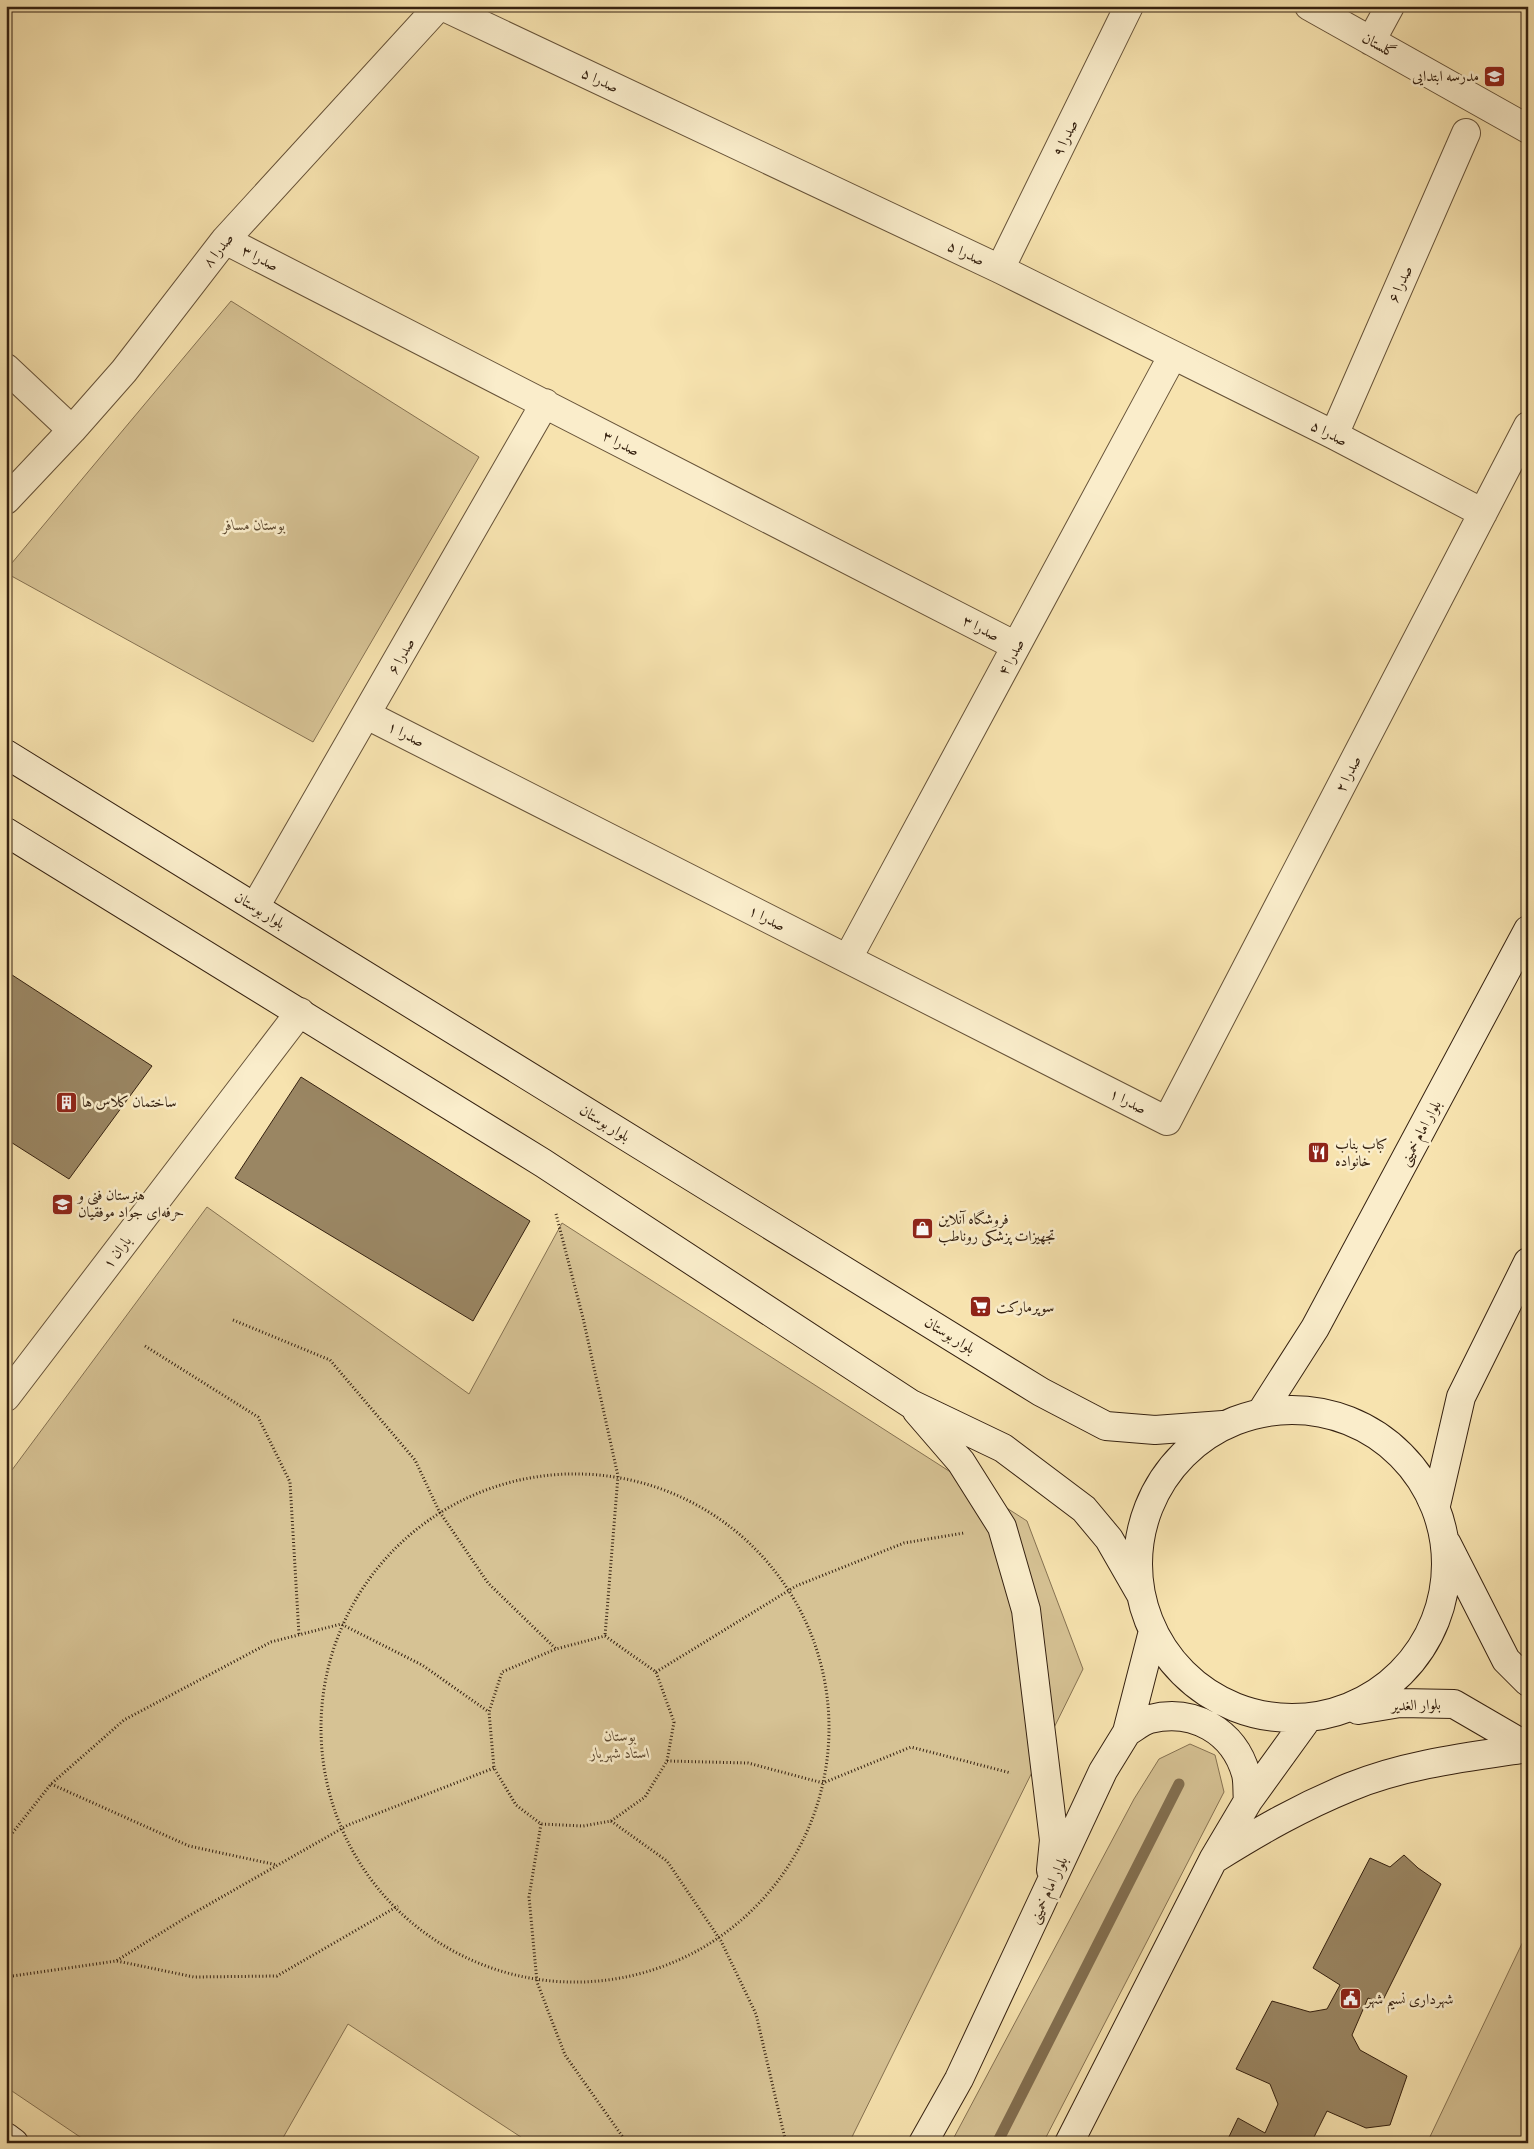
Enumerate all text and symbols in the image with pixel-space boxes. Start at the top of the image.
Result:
street label: گلستان [1357,28,1399,64]
street label: صدرا ۵ [577,64,621,99]
school or university icon: مدرسه ابتدایی [1483,64,1507,88]
place label: مدرسه ابتدایی [1412,67,1479,88]
street label: صدرا ۹ [1048,117,1084,161]
street label: صدرا ۸ [199,229,240,273]
street label: صدرا ۵ [943,237,987,272]
street label: صدرا ۳ [237,241,281,277]
street label: صدرا ۶ [1384,263,1419,307]
street label: صدرا ۵ [1306,416,1350,452]
street label: صدرا ۳ [598,426,642,462]
park label: بوستان مسافر [222,516,286,537]
street label: صدرا ۳ [958,611,1002,647]
street label: صدرا ۶ [384,635,421,679]
street label: صدرا ۴ [994,636,1031,680]
street label: صدرا ۱ [383,717,427,753]
street label: صدرا ۲ [1331,753,1367,797]
street label: بلوار بوستان [230,888,289,935]
street label: صدرا ۱ [744,901,788,937]
street label: صدرا ۱ [1105,1084,1149,1120]
building icon: ساختمان کلاس ها [54,1090,78,1114]
place label: ساختمان کلاس ها [82,1093,177,1114]
street label: بلوار امام خمینی [1395,1097,1448,1171]
street label: بلوار بوستان [575,1101,634,1148]
place label: کباب بناب خانواده [1335,1135,1388,1173]
restaurant icon: کباب بناب خانواده [1307,1141,1331,1165]
place label: هنرستان فنی و حرفه‌ای جواد موفقیان [76,1186,184,1224]
school or university icon: هنرستان فنی و حرفه‌ای جواد موفقیان [50,1192,74,1216]
place label: فروشگاه آنلاین تجهیزات پزشکی روناطب [938,1209,1055,1248]
shop icon: فروشگاه آنلاین تجهیزات پزشکی روناطب [910,1216,934,1240]
street label: باران ۱ [99,1232,138,1274]
supermarket icon: سوپرمارکت [968,1295,992,1319]
place label: سوپرمارکت [996,1298,1054,1319]
street label: بلوار بوستان [920,1313,979,1360]
street label: بلوار الغدیر [1389,1695,1441,1718]
park label: بوستان استاد شهریار [589,1727,650,1765]
street label: بلوار امام خمینی [1025,1853,1075,1928]
public building icon: شهرداری نسیم شهر [1338,1987,1362,2011]
place label: شهرداری نسیم شهر [1364,1990,1453,2014]

